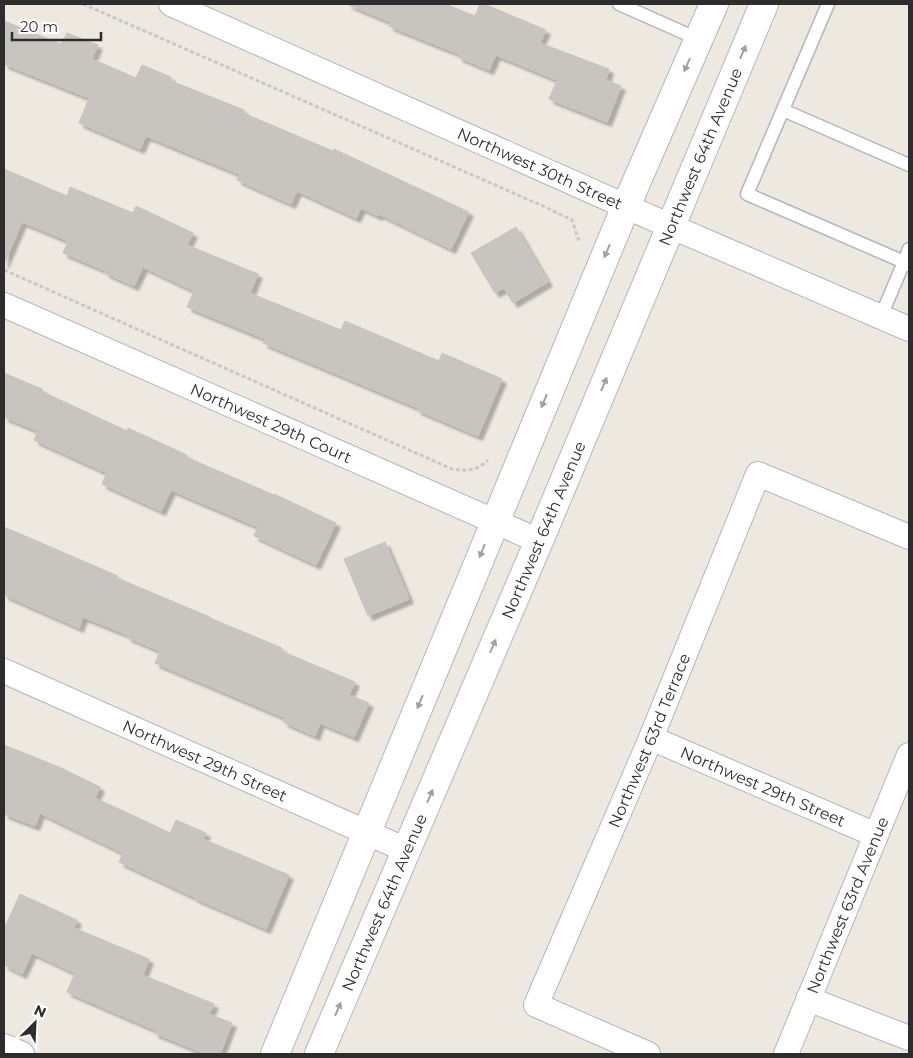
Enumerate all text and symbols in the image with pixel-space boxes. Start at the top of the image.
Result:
scale bar [12,10,101,42]
text: 20 m [20,17,58,36]
one-way arrow [740,45,748,59]
one-way arrow [683,58,691,72]
street label: Northwest 64th Avenue [655,65,746,249]
street label: Northwest 30th Street [454,124,626,214]
one-way arrow [602,244,610,258]
one-way arrow [600,376,608,391]
street label: Northwest 29th Court [187,379,355,467]
one-way arrow [540,394,548,408]
street label: Northwest 64th Avenue [498,438,590,622]
one-way arrow [478,544,486,559]
one-way arrow [490,639,498,653]
street label: Northwest 63rd Terrace [605,651,694,831]
one-way arrow [416,695,424,709]
street label: Northwest 29th Street [120,716,290,806]
street label: Northwest 29th Street [677,743,849,831]
one-way arrow [426,789,434,803]
street label: Northwest 64th Avenue [338,811,431,994]
street label: Northwest 63rd Avenue [803,814,893,996]
north arrow [10,998,60,1048]
text: N [31,1001,49,1022]
one-way arrow [334,1002,342,1017]

